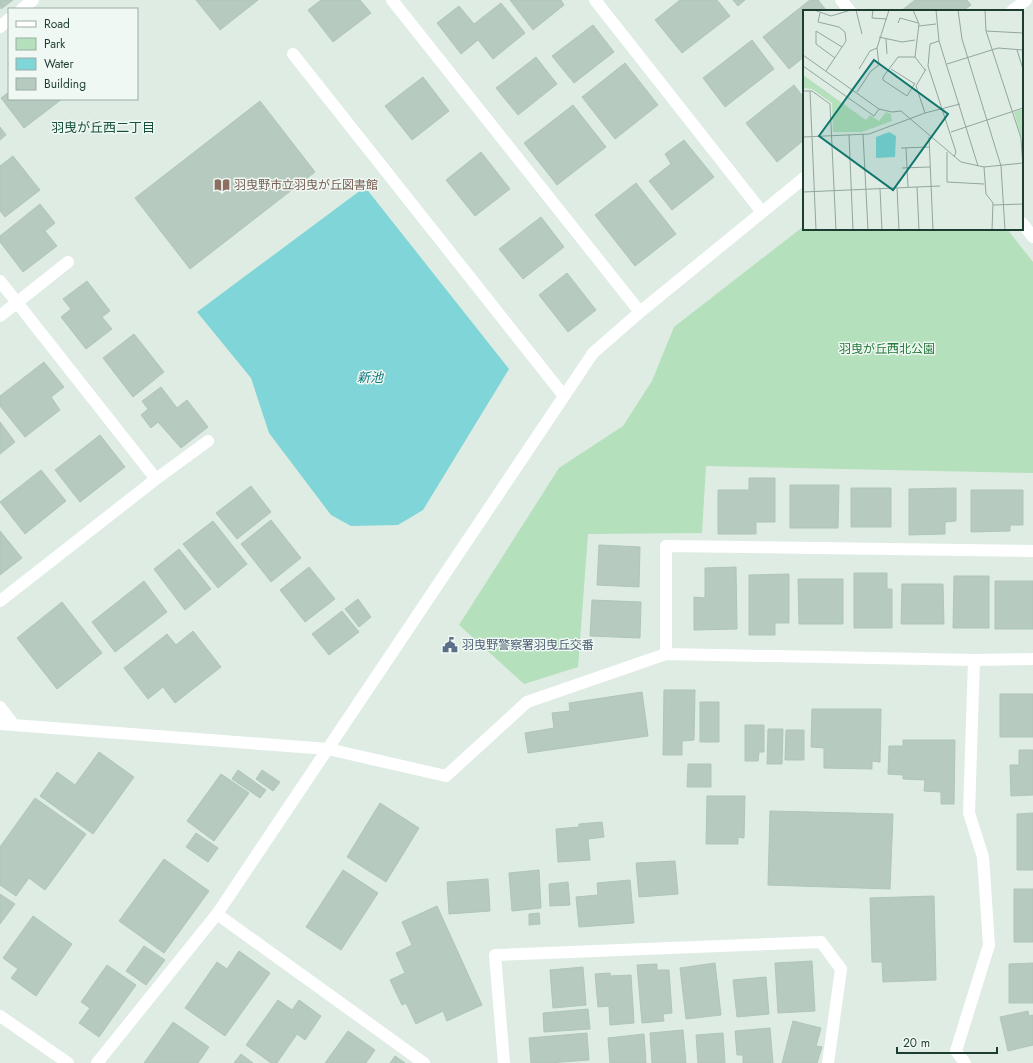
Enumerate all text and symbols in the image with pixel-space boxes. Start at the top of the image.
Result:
legend [8,8,138,100]
inset map [803,10,1023,230]
text: Road [44,15,70,33]
text: Park [44,35,66,53]
text: Water [44,55,75,73]
text: Building [44,75,86,93]
district label: 羽曳が丘西二丁目 [51,118,155,137]
library icon: 羽曳野市立羽曳が丘図書館 [213,176,231,194]
place label: 羽曳野市立羽曳が丘図書館 [234,176,378,194]
park label: 羽曳が丘西北公園 [839,340,935,358]
water label: 新池 [357,368,385,387]
public building icon: 羽曳野警察署羽曳丘交番 [441,636,459,654]
place label: 羽曳野警察署羽曳丘交番 [462,636,594,654]
scale bar [897,1029,997,1055]
text: 20 m [903,1034,930,1052]

